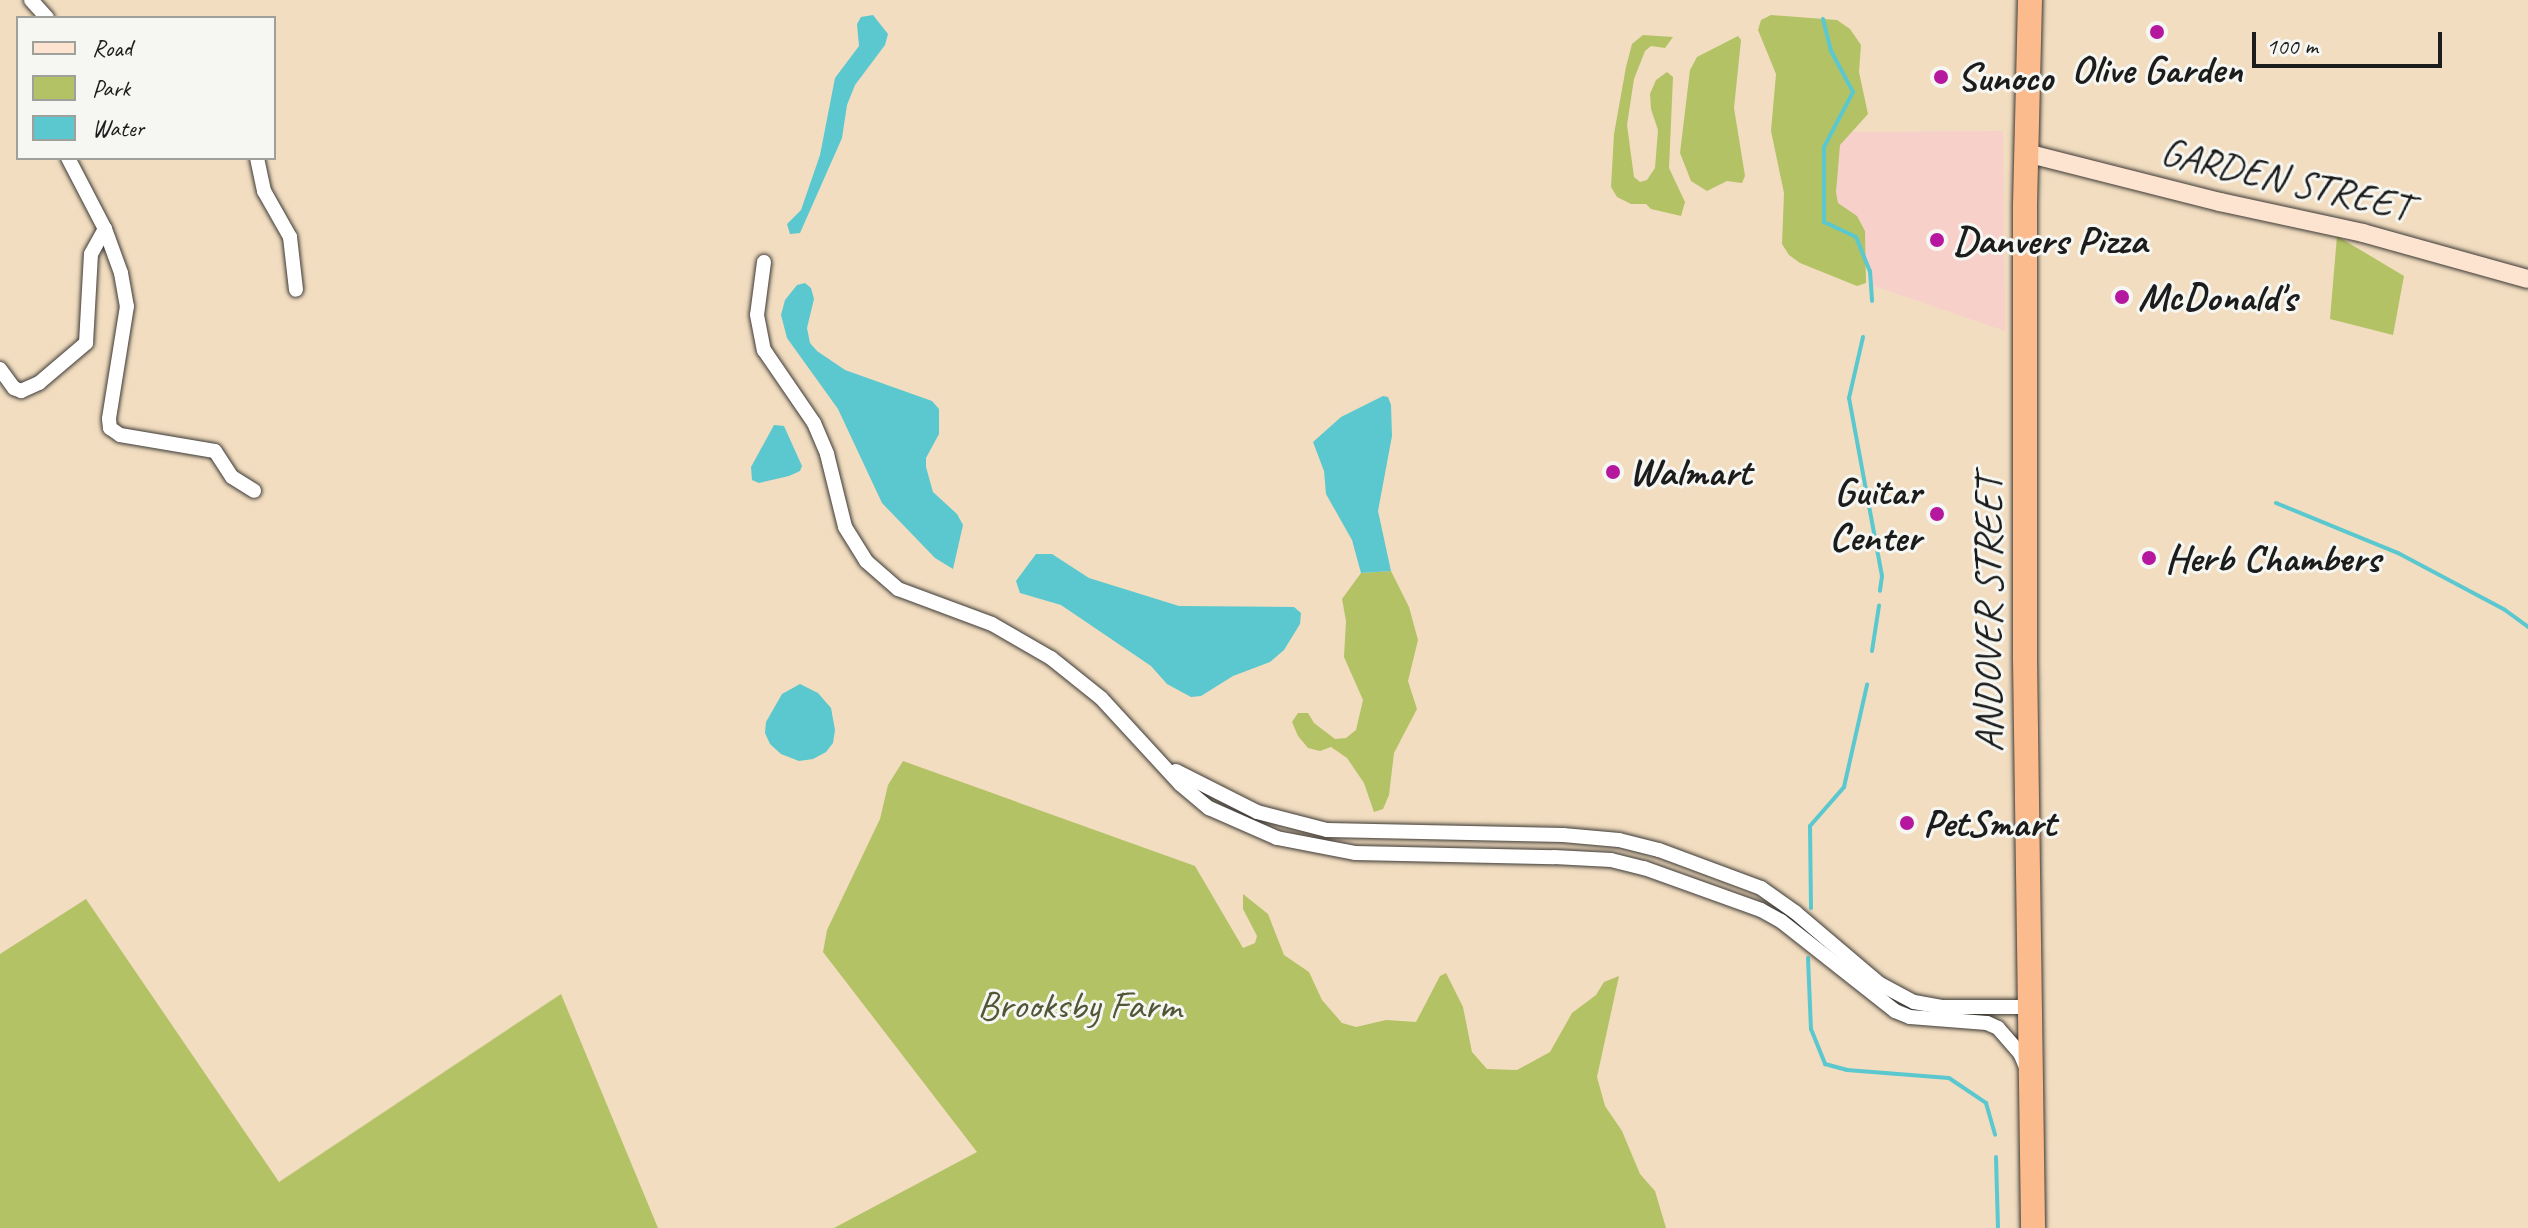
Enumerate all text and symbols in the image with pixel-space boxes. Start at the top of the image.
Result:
legend [16,16,276,160]
scale bar [2256,16,2446,66]
marker: Olive Garden [2148,23,2166,41]
text: 100 m [2266,31,2318,61]
text: Road [92,33,132,63]
place label: Olive Garden [2071,45,2243,93]
place label: Sunoco [1957,53,2053,101]
marker: Sunoco [1932,68,1950,86]
text: Park [92,73,130,103]
text: Water [92,113,144,143]
street label: GARDEN STREET [2157,127,2415,231]
place label: Danvers Pizza [1953,216,2146,264]
marker: Danvers Pizza [1928,231,1946,249]
place label: McDonald's [2138,273,2296,321]
marker: McDonald's [2113,288,2131,306]
place label: Walmart [1629,448,1751,496]
marker: Walmart [1604,463,1622,481]
place label: Guitar Center [1829,467,1921,561]
street label: ANDOVER STREET [1964,476,2012,752]
marker: Guitar Center [1928,505,1946,523]
place label: Herb Chambers [2165,534,2383,582]
marker: Herb Chambers [2140,549,2158,567]
place label: PetSmart [1923,799,2056,847]
marker: PetSmart [1898,814,1916,832]
park label: Brooksby Farm [976,981,1182,1029]

